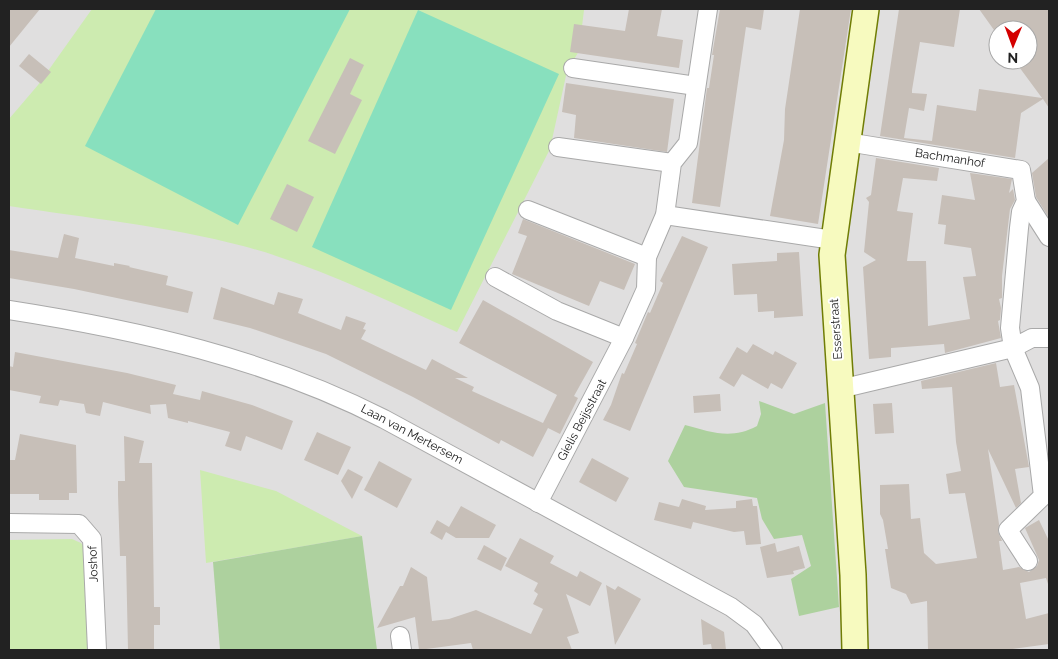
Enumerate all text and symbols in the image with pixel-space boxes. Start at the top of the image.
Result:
north arrow [988,20,1038,70]
text: N [1007,50,1018,66]
street label: Bachmanhof [914,146,987,171]
street label: Esserstraat [827,298,845,360]
street label: Gielis Beijsstraat [555,377,609,463]
street label: Laan van Mertersem [359,401,465,467]
street label: Joshof [85,544,101,583]

